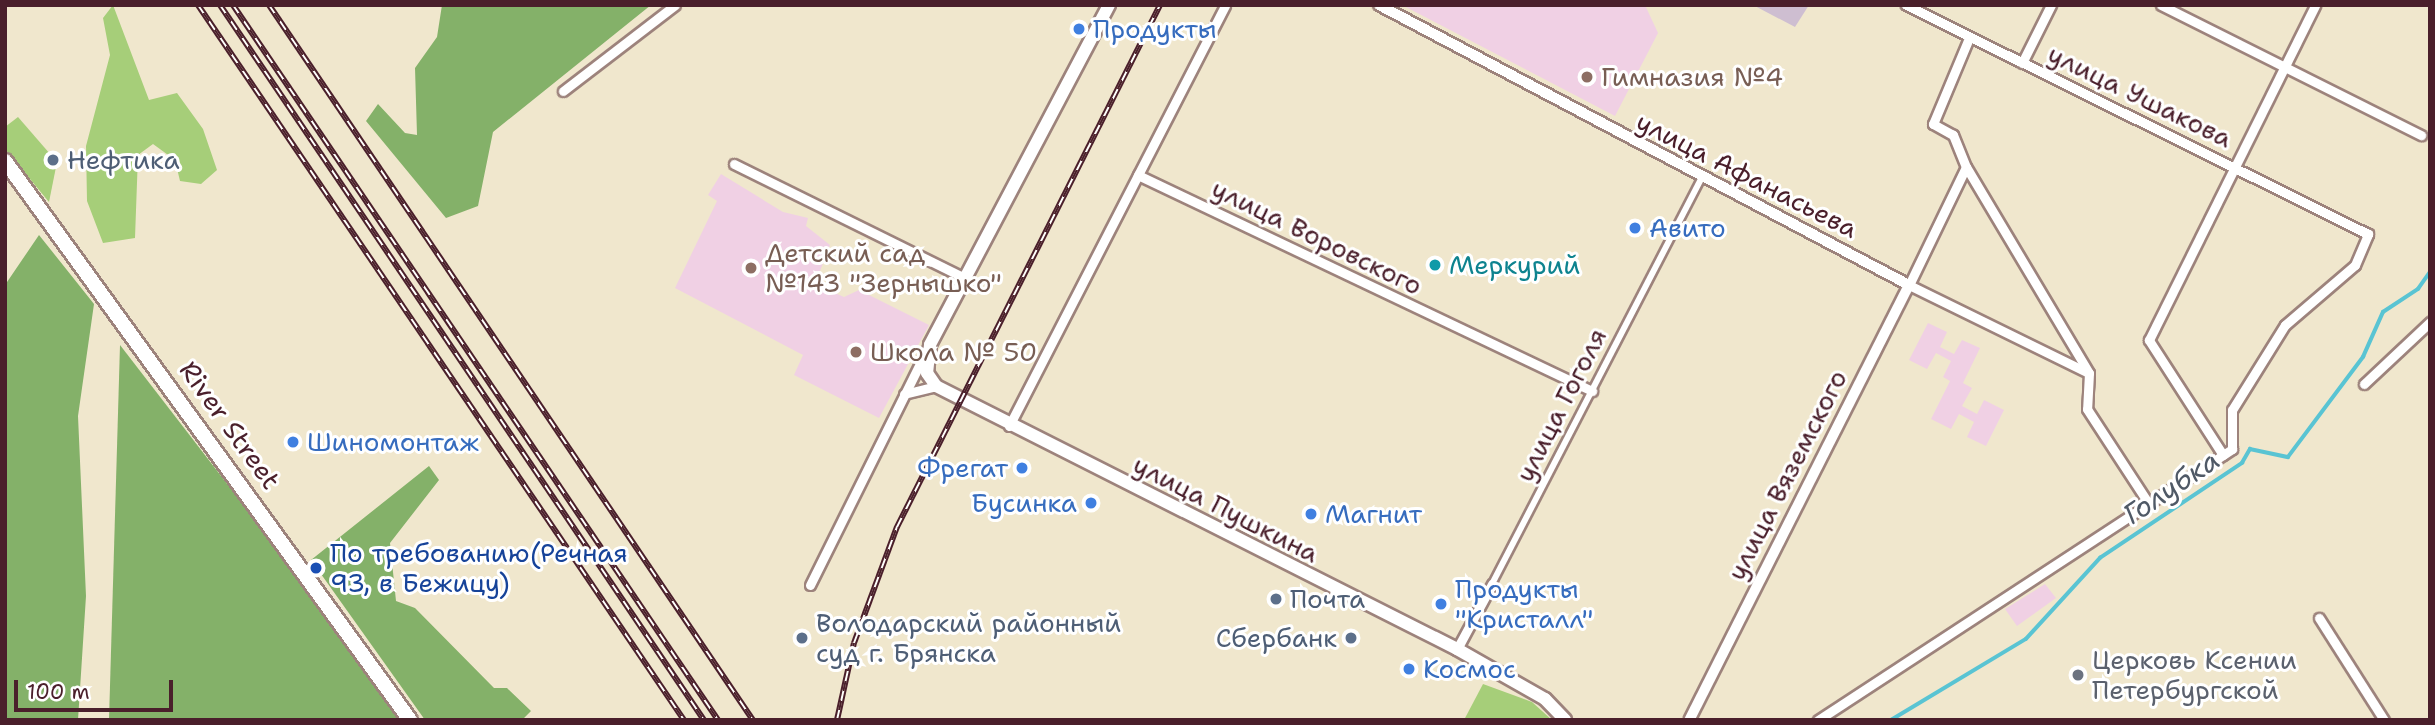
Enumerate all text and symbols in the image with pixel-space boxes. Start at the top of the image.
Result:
place label: Продукты [1093,13,1217,45]
marker: Продукты [1071,21,1087,37]
street label: улица Ушакова [2043,38,2237,154]
place label: Гимназия №4 [1601,61,1783,93]
marker: Гимназия №4 [1579,69,1595,85]
street label: улица Афанасьева [1631,106,1863,244]
place label: Нефтика [67,144,180,176]
marker: Нефтика [45,152,61,168]
street label: улица Воровского [1207,173,1427,301]
place label: Авито [1649,212,1726,244]
marker: Авито [1627,220,1643,236]
place label: Детский сад №143 "Зернышко" [765,237,1002,298]
place label: Меркурий [1449,249,1580,281]
marker: Меркурий [1427,257,1443,273]
marker: Детский сад №143 "Зернышко" [743,260,759,276]
street label: улица Гоголя [1509,323,1613,487]
place label: Школа № 50 [870,336,1037,368]
marker: Школа № 50 [848,344,864,360]
street label: River Street [173,355,287,495]
street label: улица Вяземского [1721,365,1853,585]
place label: Шиномонтаж [307,426,479,458]
marker: Шиномонтаж [285,434,301,450]
water label: Голубка [2117,443,2225,531]
street label: улица Пушкина [1128,449,1324,569]
place label: Фрегат [917,452,1008,484]
marker: Фрегат [1014,460,1030,476]
place label: Бусинка [971,487,1077,519]
marker: Бусинка [1083,495,1099,511]
place label: Магнит [1325,498,1422,530]
marker: Магнит [1303,506,1319,522]
place label: По требованию(Речная 93, в Бежицу) [330,537,628,598]
marker: По требованию(Речная 93, в Бежицу) [308,560,324,576]
place label: Продукты "Кристалл" [1455,573,1593,634]
place label: Почта [1290,583,1365,615]
marker: Почта [1268,591,1284,607]
marker: Продукты "Кристалл" [1433,596,1449,612]
place label: Володарский районный суд г. Брянска [816,607,1121,668]
place label: Сбербанк [1216,622,1337,654]
marker: Володарский районный суд г. Брянска [794,630,810,646]
marker: Сбербанк [1343,630,1359,646]
place label: Церковь Ксении Петербургской [2092,644,2297,706]
place label: Космос [1423,653,1516,685]
marker: Космос [1401,661,1417,677]
scale bar [18,666,177,710]
marker: Церковь Ксении Петербургской [2070,667,2086,683]
text: 100 m [27,678,90,706]

